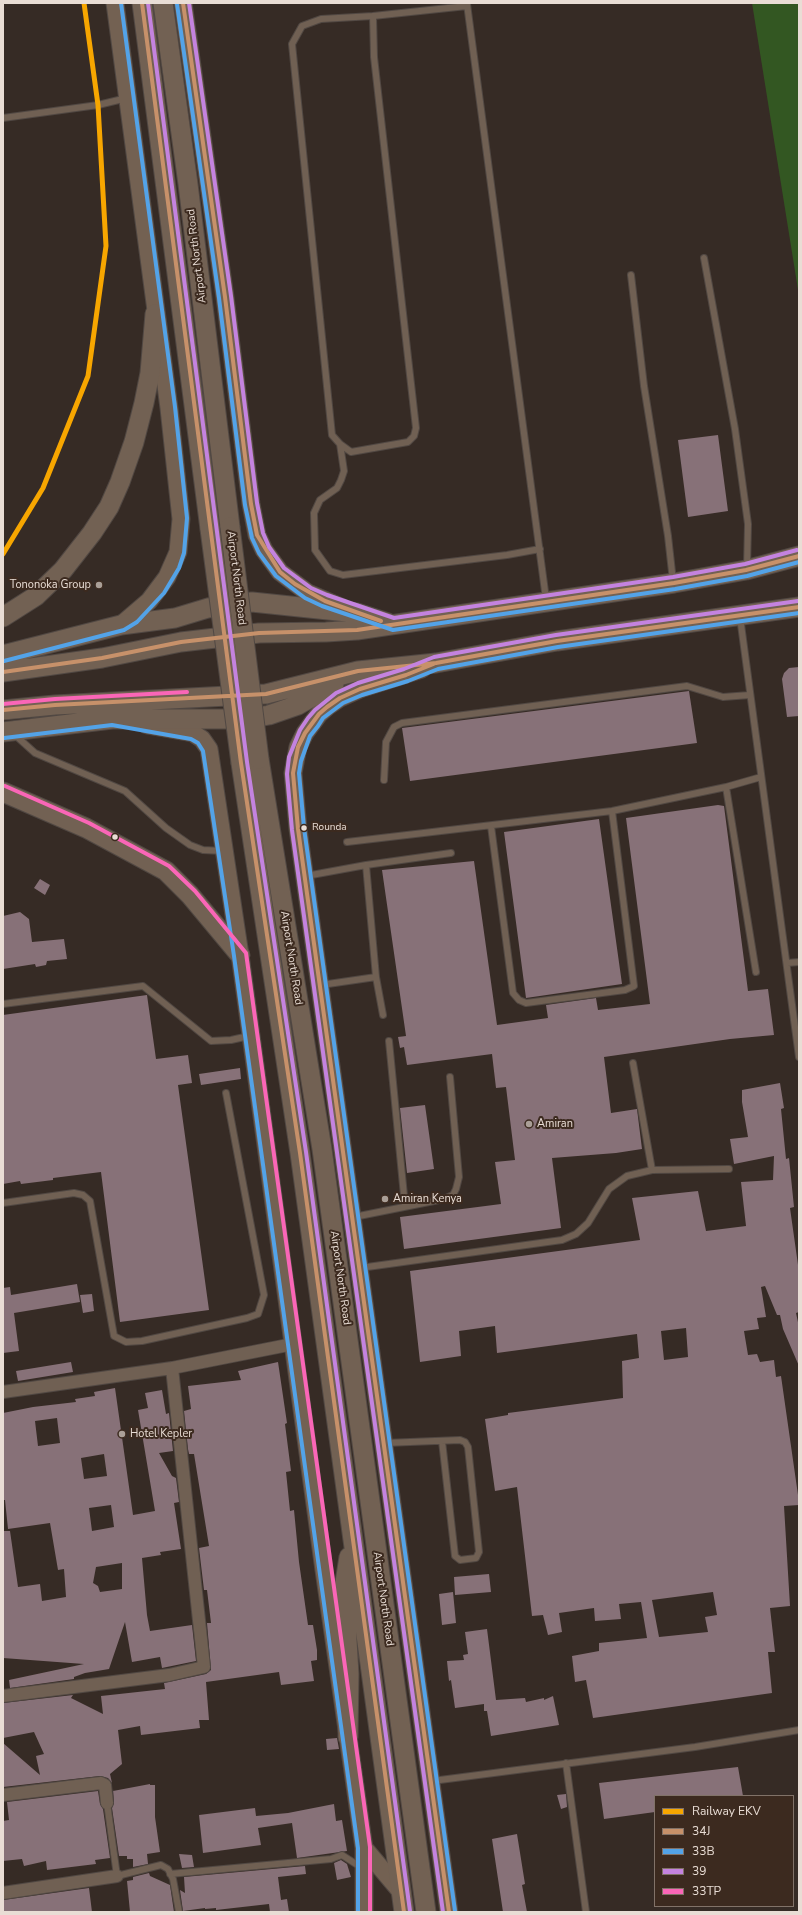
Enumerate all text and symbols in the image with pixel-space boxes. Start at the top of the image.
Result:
street label: Airport North Road [185,208,209,304]
street label: Airport North Road [224,530,248,626]
place label: Tononoka Group [10,578,91,592]
marker: Tononoka Group [94,580,104,590]
place label: Rounda [312,822,347,834]
marker: Rounda [299,823,309,833]
unlabelled marker [110,832,120,842]
street label: Airport North Road [277,910,305,1006]
place label: Amiran [537,1117,573,1131]
marker: Amiran [524,1119,534,1129]
place label: Amiran Kenya [393,1192,462,1206]
marker: Amiran Kenya [380,1194,390,1204]
street label: Airport North Road [327,1230,353,1326]
place label: Hotel Kepler [130,1427,192,1441]
marker: Hotel Kepler [117,1429,127,1439]
street label: Airport North Road [370,1551,396,1647]
legend [654,1795,794,1907]
text: Railway EKV [692,1803,761,1819]
text: 34J [692,1823,710,1839]
text: 33B [692,1843,715,1859]
text: 39 [692,1863,706,1879]
text: 33TP [692,1883,721,1899]

